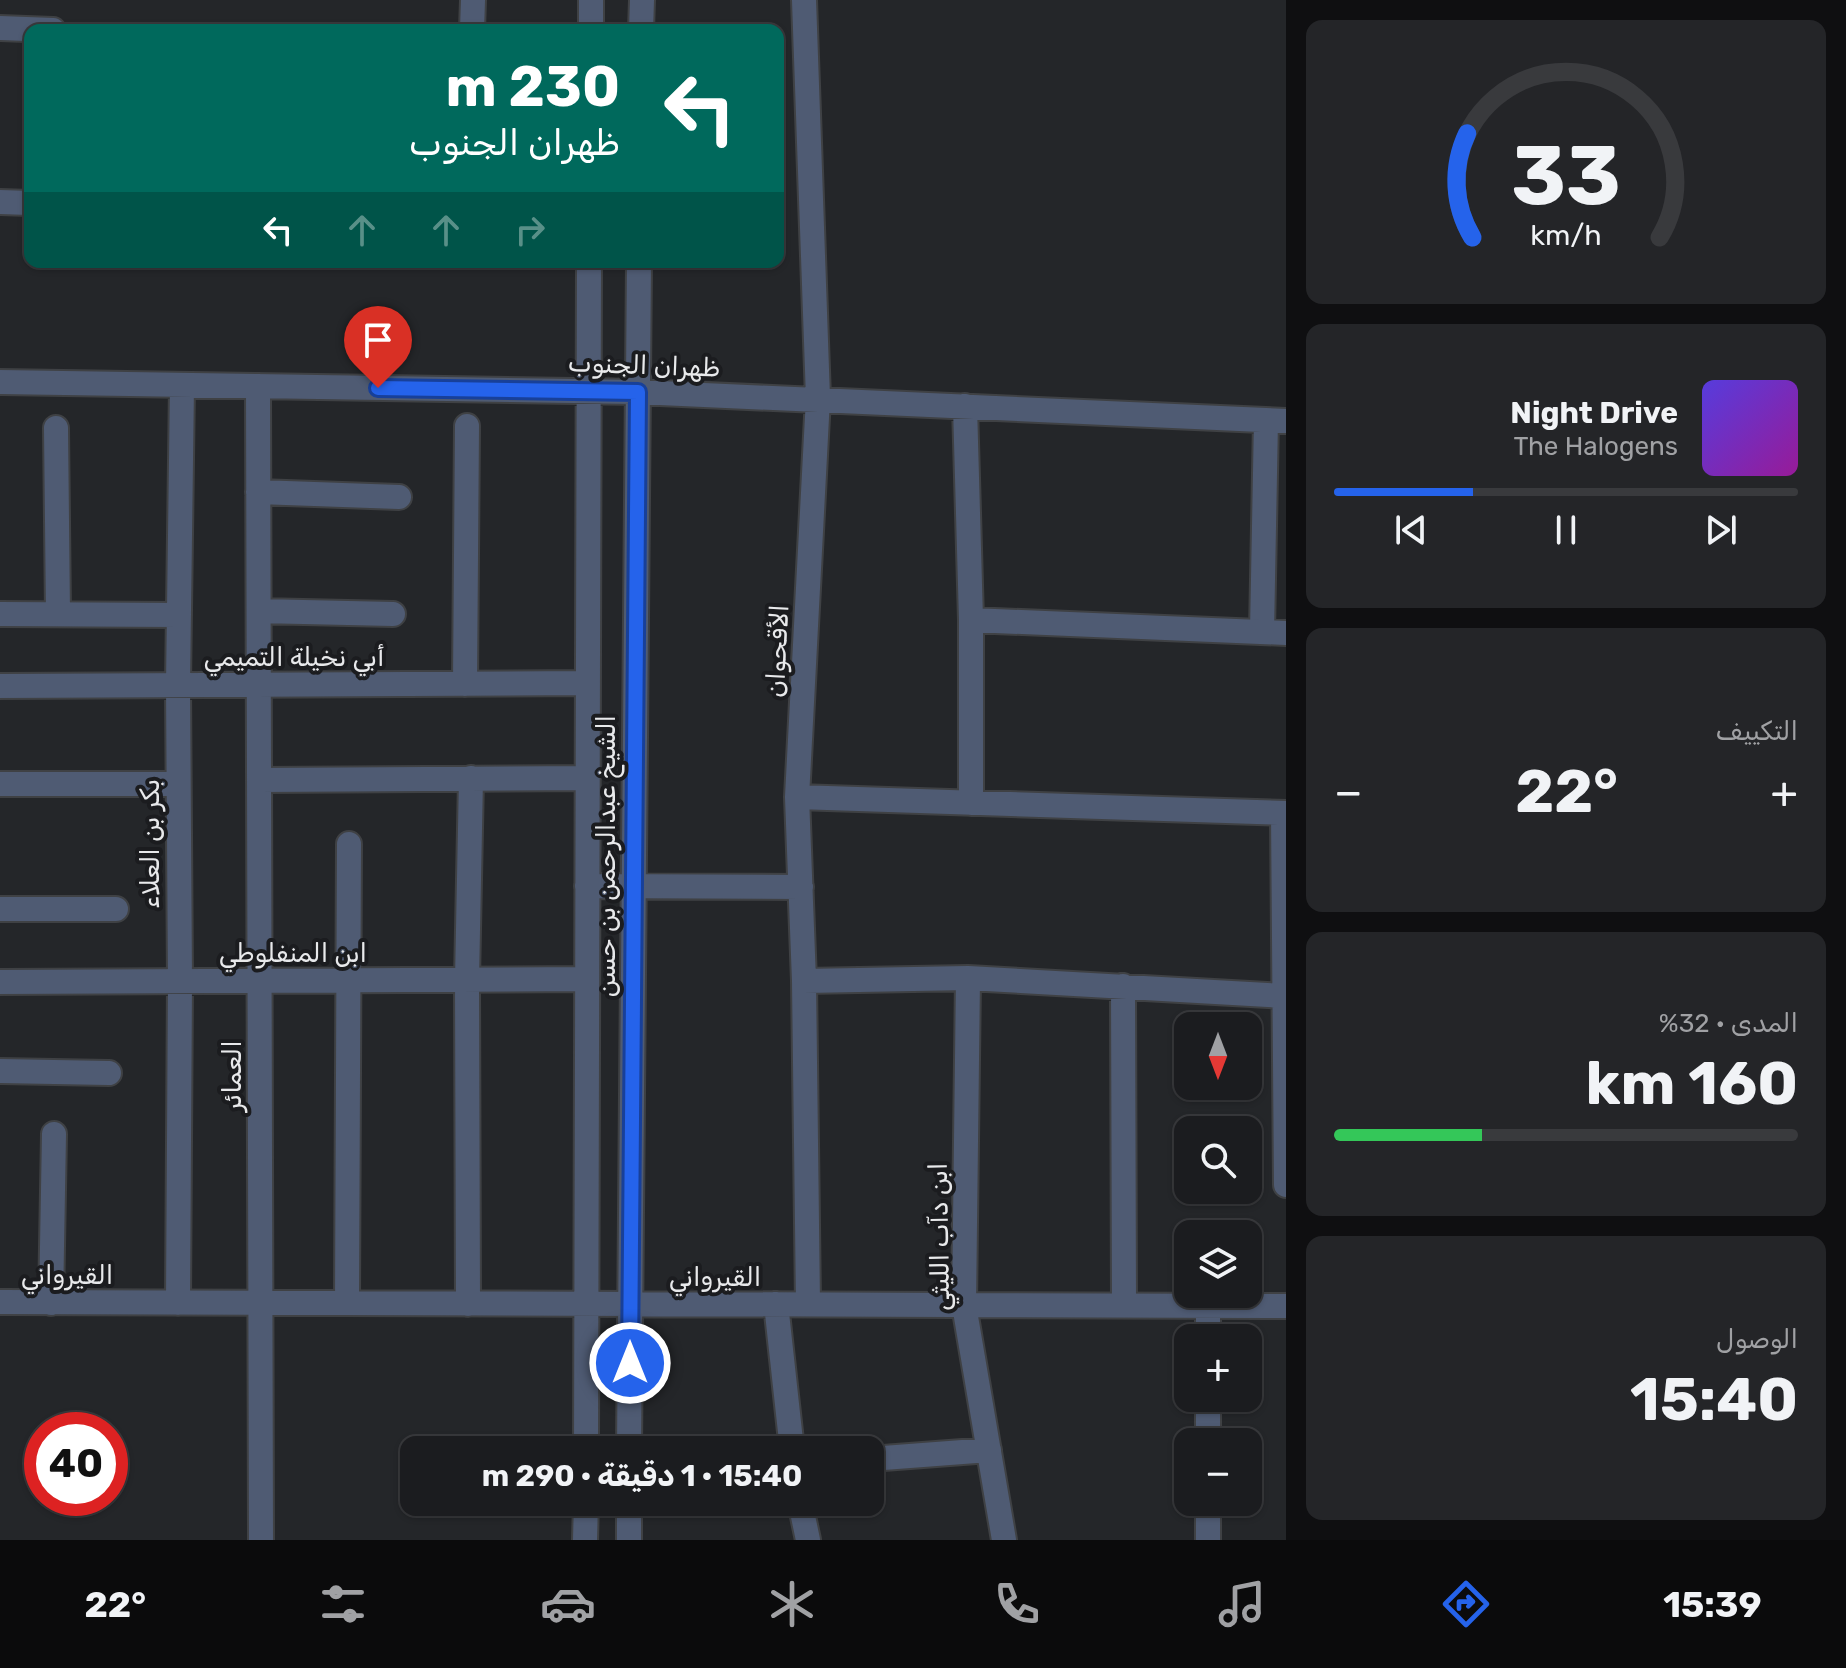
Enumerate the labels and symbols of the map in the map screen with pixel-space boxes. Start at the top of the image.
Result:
pin [344,306,412,388]
street label: ظهران الجنوب [567,347,721,384]
street label: الأقحوان [760,604,795,698]
street label: أبي نخيلة التميمي [204,642,384,677]
street label: الشيخ عبدالرحمن بن حسن [591,715,625,997]
street label: بكر بن العلاء [135,779,166,909]
street label: ابن المنفلوطي [219,938,367,973]
north arrow [1174,1012,1262,1100]
street label: العمائر [217,1040,248,1114]
street label: ابن دآب الليثي [923,1162,960,1312]
street label: القيرواني [21,1260,113,1295]
street label: القيرواني [669,1262,761,1297]
position arrow [588,1321,672,1405]
speed limit sign: 40 [24,1412,128,1516]

